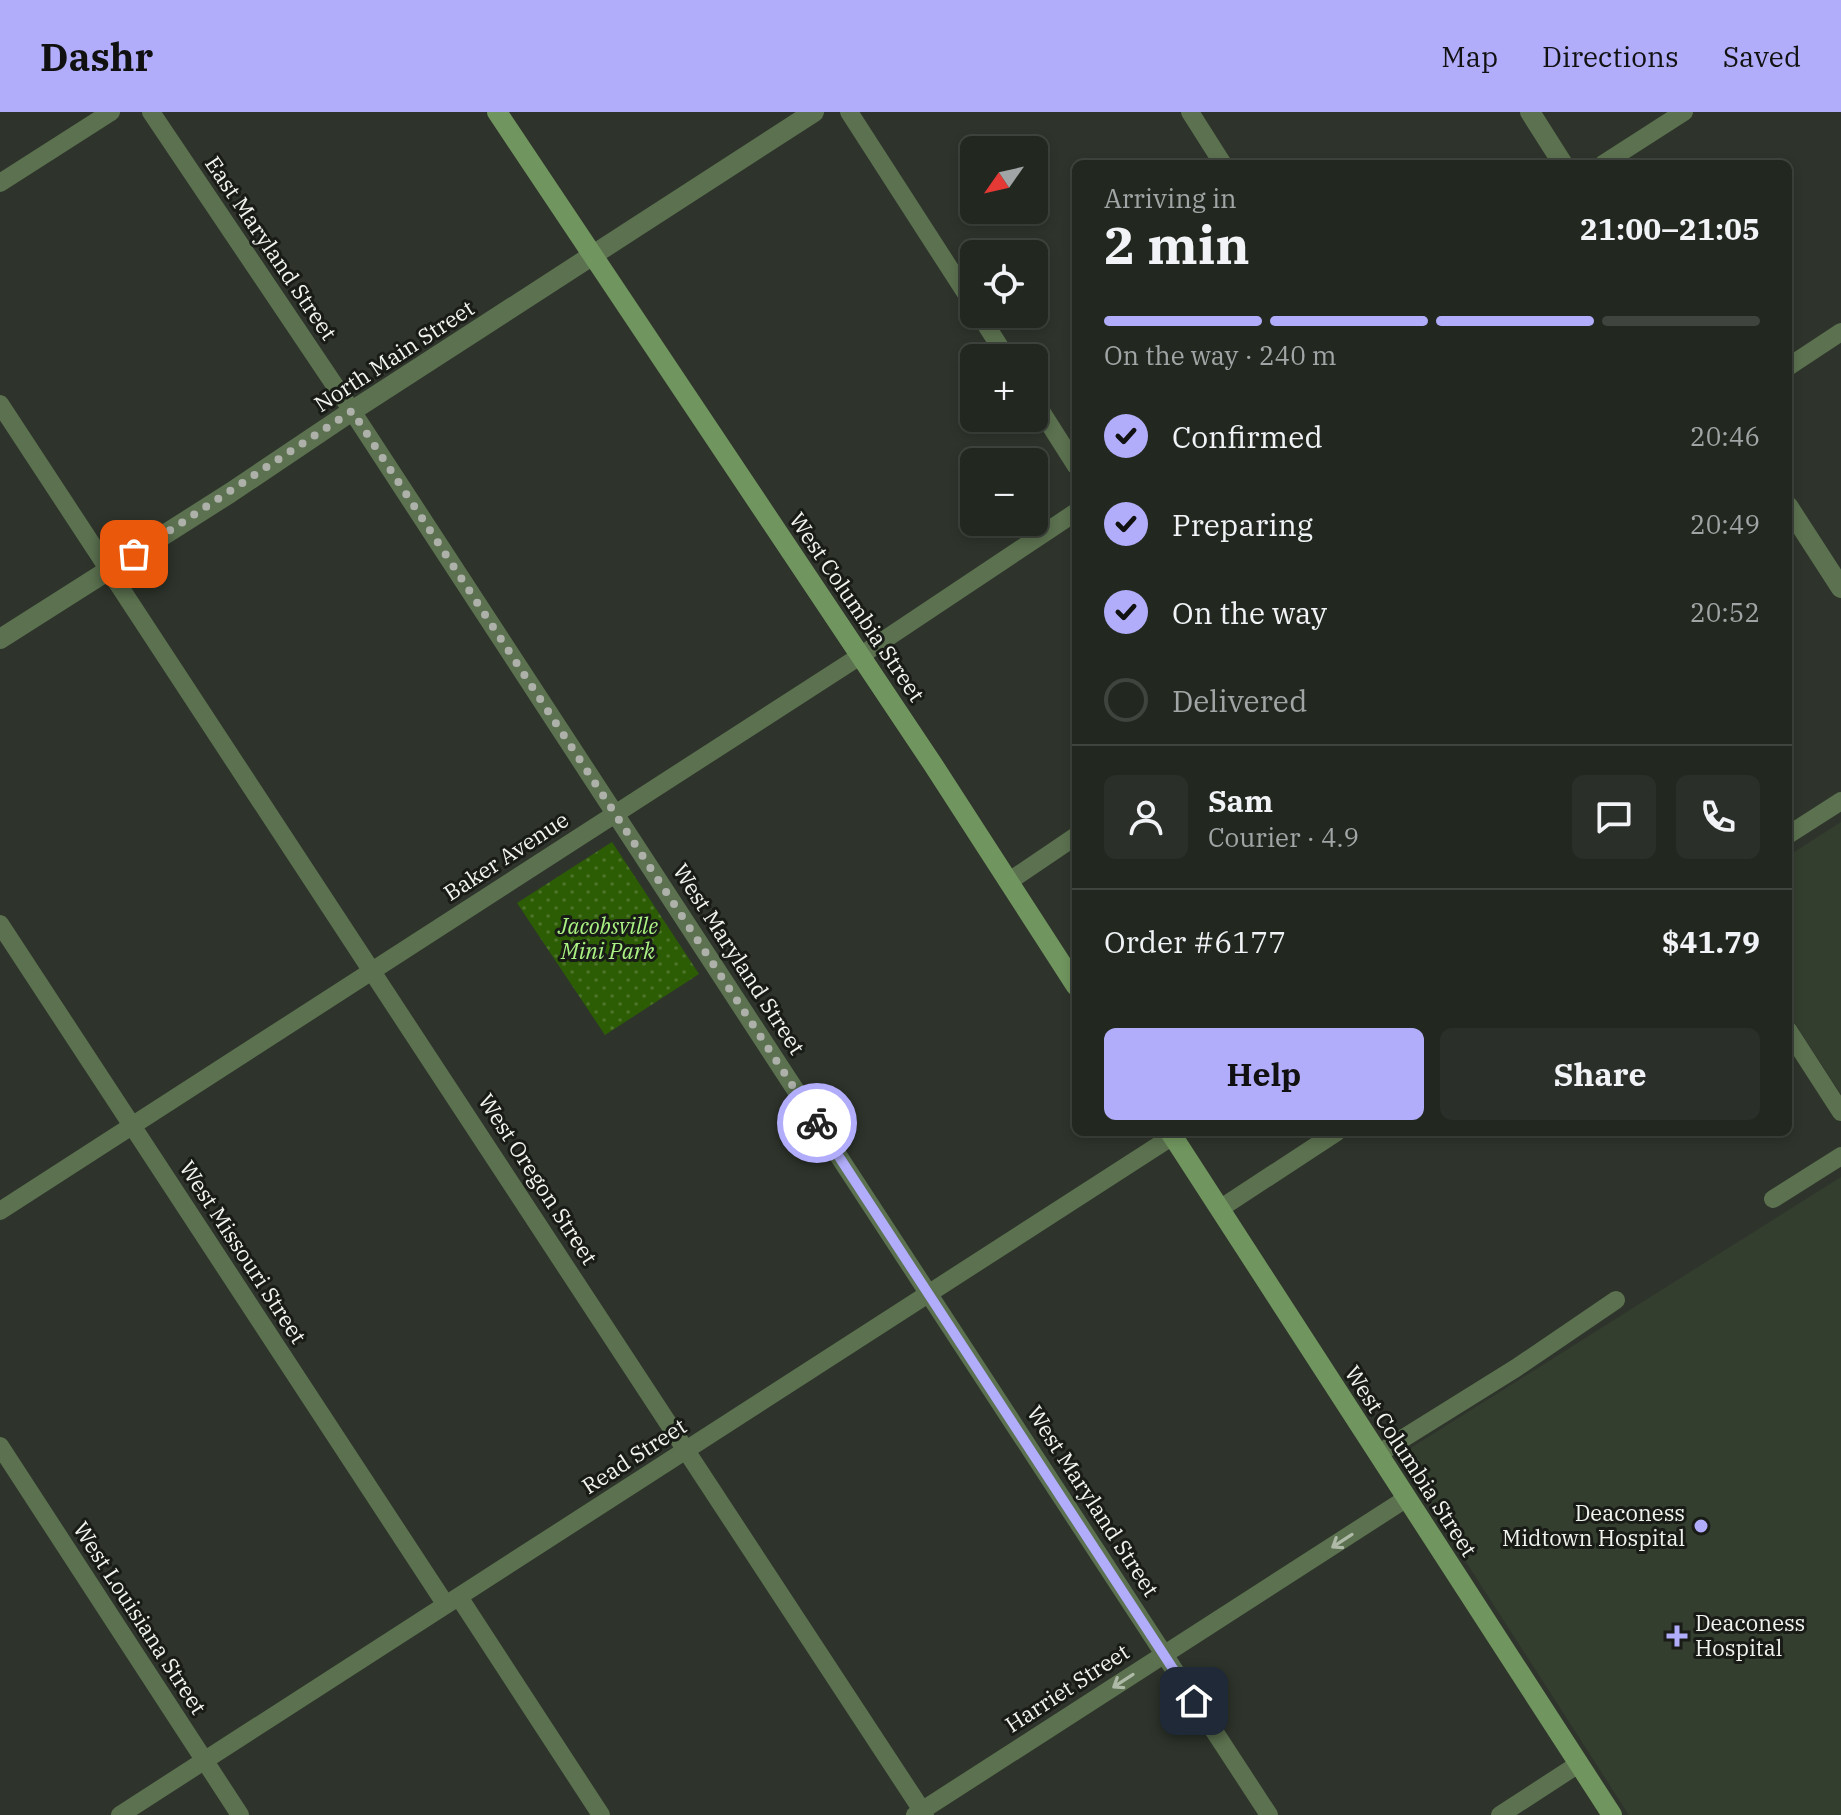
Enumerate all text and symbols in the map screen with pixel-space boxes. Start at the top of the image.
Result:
text: Dashr [40,32,153,81]
text: Map [1441,38,1498,75]
text: Directions [1542,38,1679,75]
text: Saved [1723,38,1801,75]
north arrow [960,136,1048,224]
map controls [960,136,1048,536]
street label: East Maryland Street [199,150,344,345]
text: Arriving in [1104,181,1237,215]
text: 21:00–21:05 [1580,209,1760,248]
text: 2 min [1104,211,1250,278]
button: locate [960,240,1048,328]
street label: North Main Street [308,293,479,418]
text: On the way · 240 m [1104,338,1337,372]
button: + [960,344,1048,432]
icon: check [1104,414,1148,458]
text: Confirmed [1172,417,1323,456]
text: 20:46 [1690,419,1760,453]
button: − [960,448,1048,536]
icon: check [1104,502,1148,546]
text: Preparing [1172,505,1313,544]
street label: West Columbia Street [783,507,932,707]
text: 20:49 [1690,507,1760,541]
pin [100,520,168,588]
icon: bag [112,532,156,576]
icon: check [1104,590,1148,634]
text: On the way [1172,593,1327,632]
text: 20:52 [1690,595,1760,629]
text: Delivered [1172,681,1307,720]
button: person [1104,775,1188,859]
button: chat [1572,775,1656,859]
button: phone [1676,775,1760,859]
text: Sam [1208,781,1273,820]
street label: Baker Avenue [438,804,574,907]
text: Courier · 4.9 [1208,820,1359,854]
street label: West Maryland Street [667,858,812,1060]
park label: Jacobsville Mini Park [557,911,658,965]
text: Order #6177 [1104,922,1286,961]
text: $41.79 [1662,922,1760,961]
button: Help [1104,1028,1424,1120]
button: Share [1440,1028,1760,1120]
courier [777,1083,857,1163]
street label: West Oregon Street [472,1088,605,1270]
icon: bike [795,1101,839,1145]
street label: West Missouri Street [173,1155,314,1349]
street label: West Columbia Street [1339,1360,1484,1562]
street label: West Maryland Street [1021,1400,1166,1602]
street label: Read Street [576,1411,692,1500]
place label: Deaconess Midtown Hospital [1502,1498,1685,1552]
street label: West Louisiana Street [67,1516,214,1720]
marker: Deaconess Midtown Hospital [1692,1517,1710,1535]
one-way arrow [1331,1532,1353,1549]
place label: Deaconess Hospital [1695,1608,1805,1662]
marker: Deaconess Hospital [1666,1625,1688,1647]
street label: Harriet Street [999,1637,1134,1738]
pin [1160,1667,1228,1735]
one-way arrow [1112,1674,1135,1690]
icon: home [1172,1679,1216,1723]

